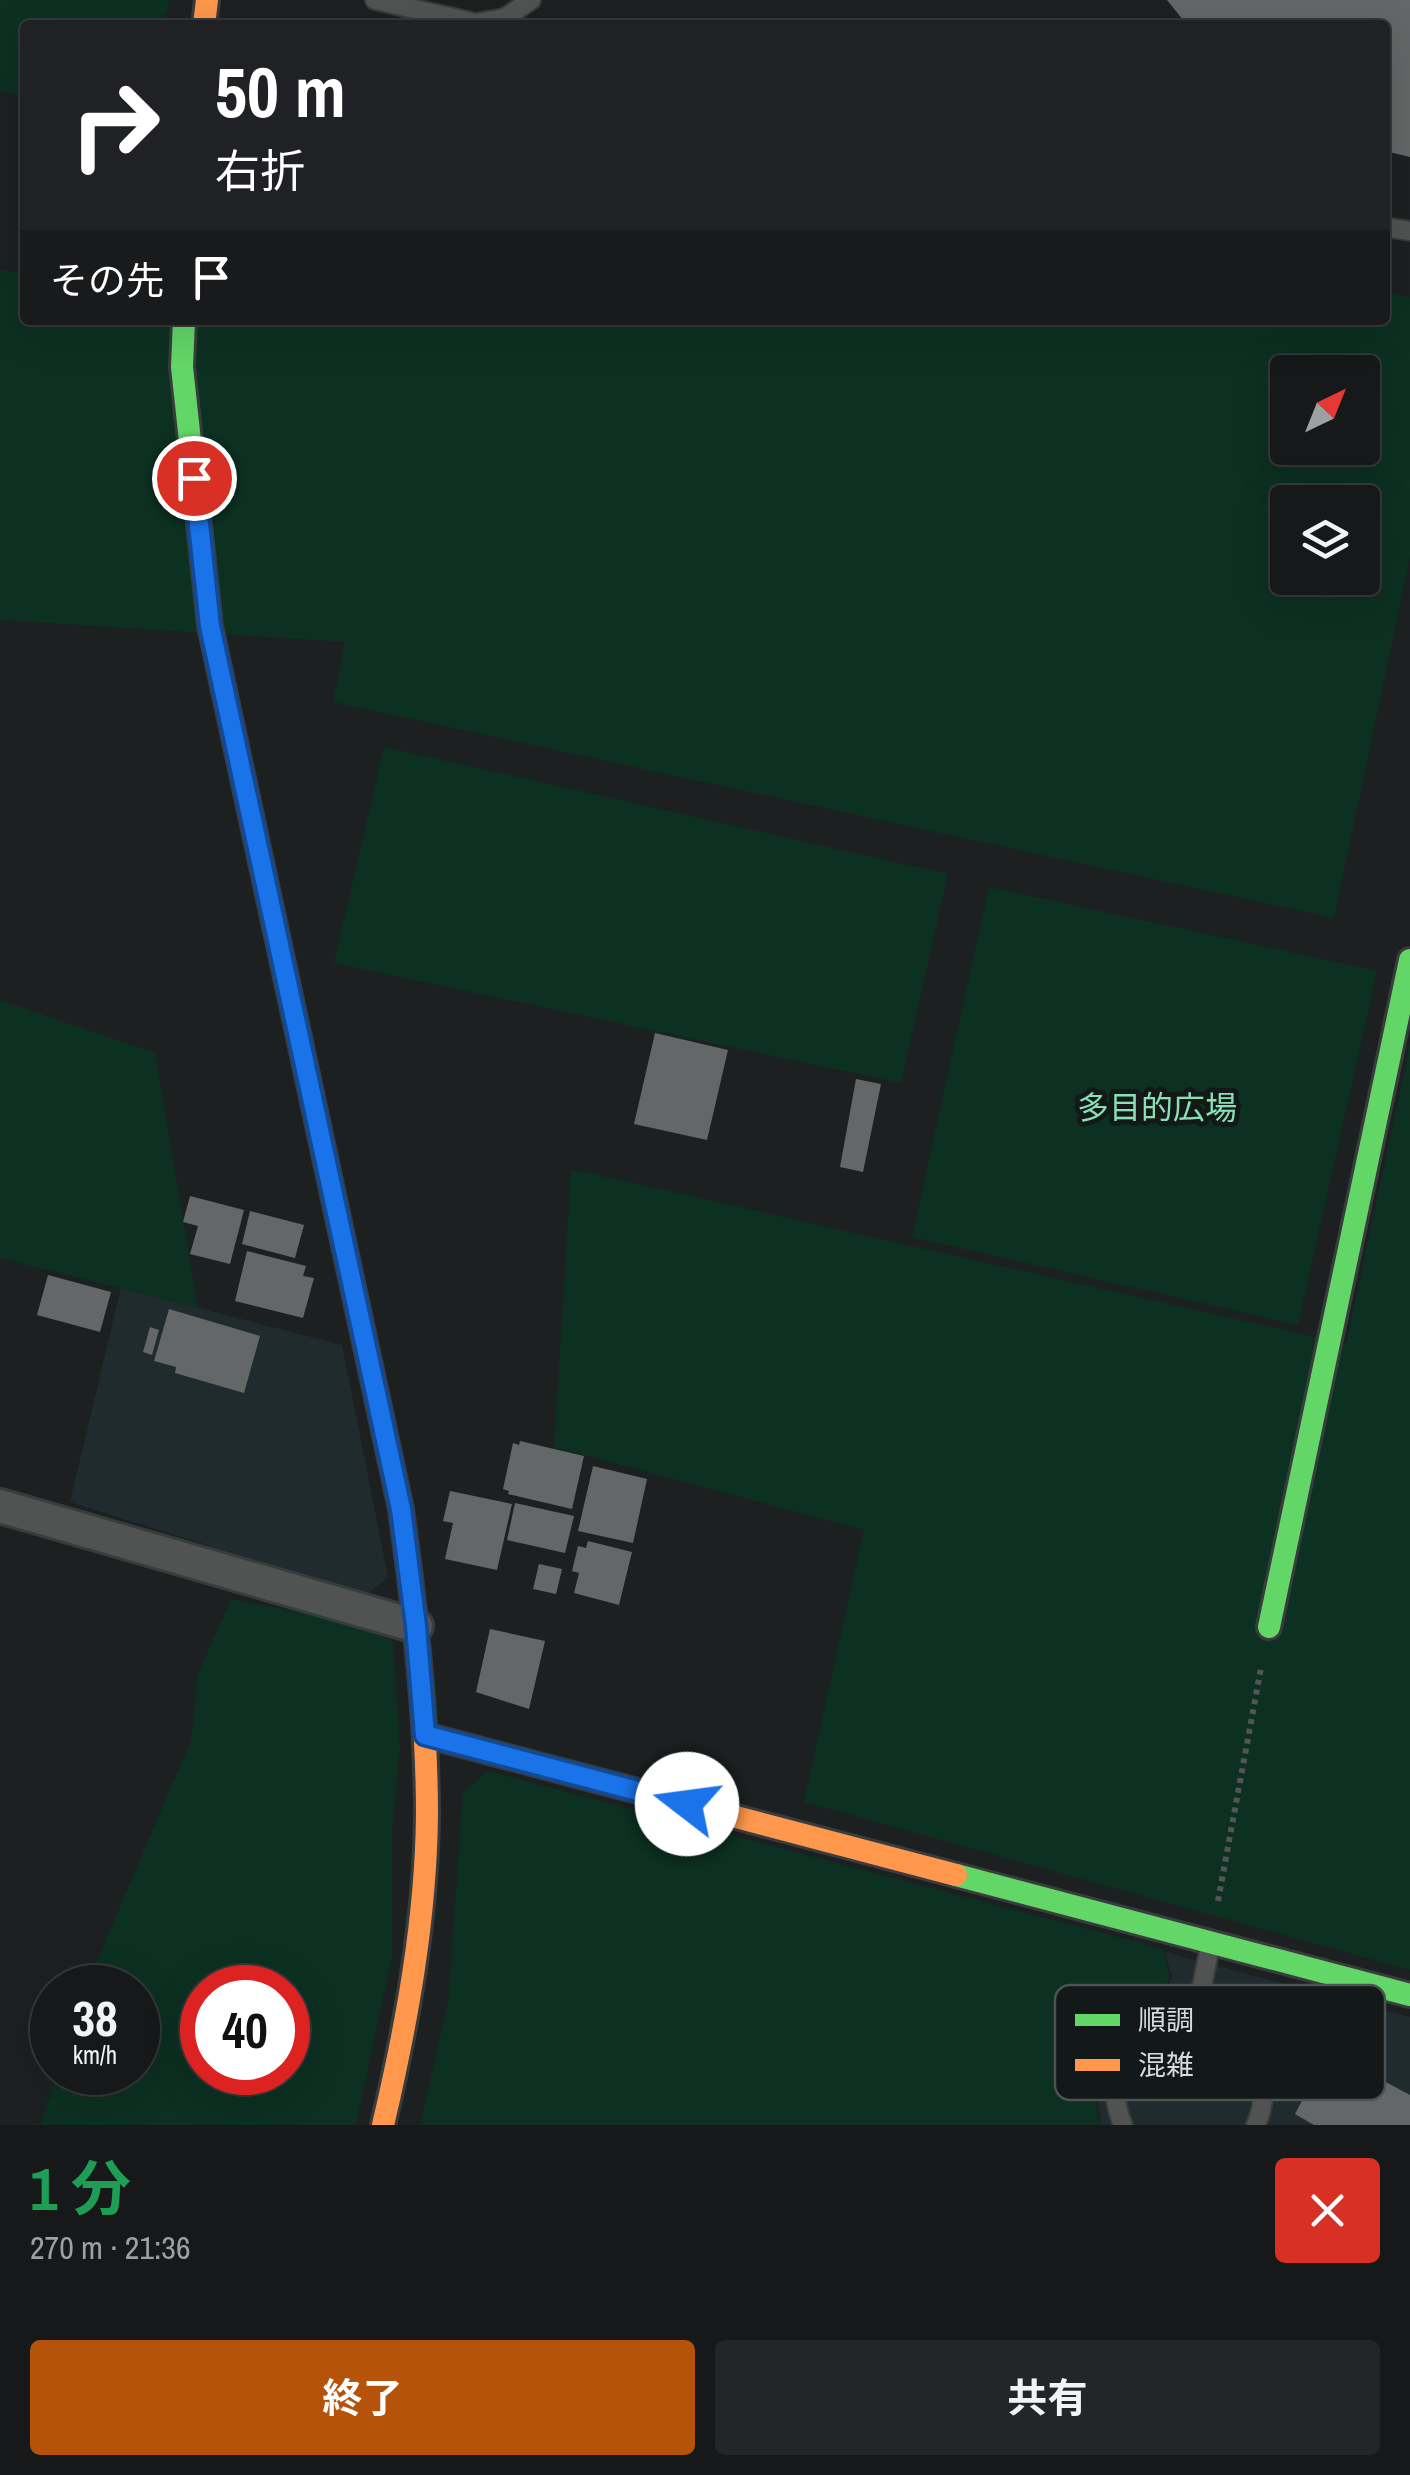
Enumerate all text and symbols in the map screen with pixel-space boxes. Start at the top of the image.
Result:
text: 50 m [215,45,346,139]
icon: right [50,60,180,190]
text: 右折 [215,140,305,201]
icon: arrive [184,250,239,305]
text: その先 [50,255,164,306]
north arrow [1270,355,1380,465]
map controls [1270,355,1380,595]
pin [152,436,237,521]
icon: arrive [167,451,222,506]
button: layers [1270,485,1380,595]
park label: 多目的広場 [1077,1086,1237,1129]
position arrow [635,1752,739,1856]
speed limit sign: 40 [180,1965,310,2095]
text: 38 [72,1984,118,2052]
legend [1055,1985,1385,2100]
text: 順調 [1138,2001,1194,2039]
text: km/h [73,2038,117,2072]
text: 混雑 [1138,2046,1194,2084]
text: 1 分 [30,2148,131,2229]
button: close [1275,2158,1380,2263]
text: 270 m · 21:36 [30,2226,190,2269]
button: 終了 [30,2340,695,2455]
button: 共有 [715,2340,1380,2455]

